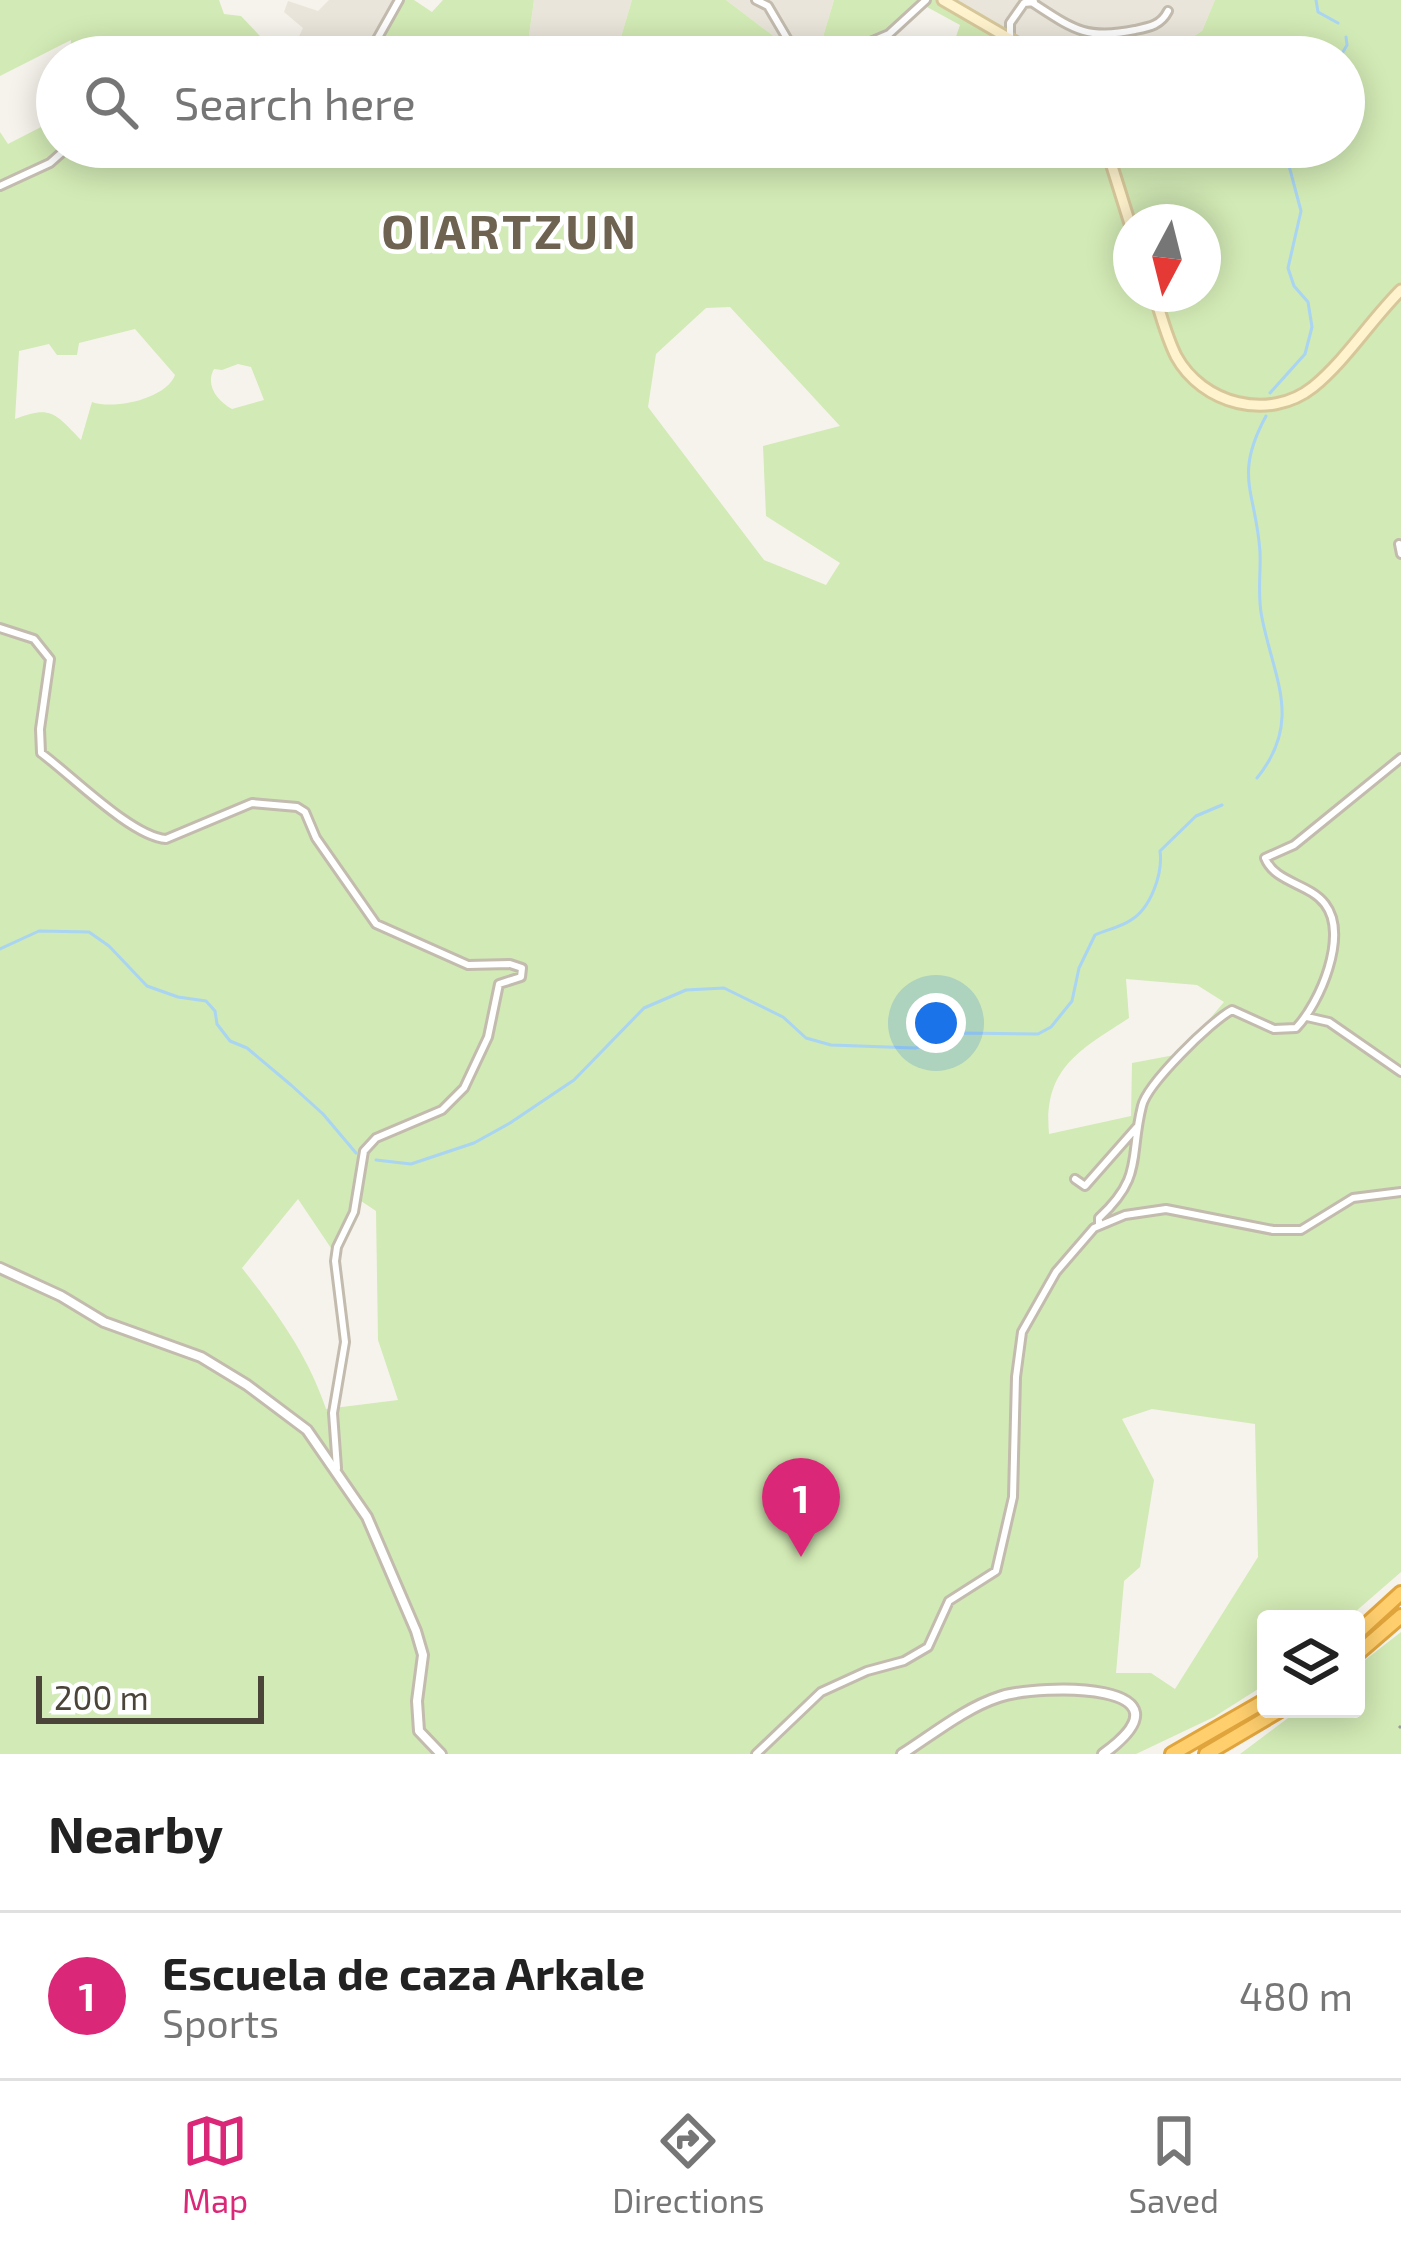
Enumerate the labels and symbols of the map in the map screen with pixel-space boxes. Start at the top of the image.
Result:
district label: OIARTZUN [381,201,639,259]
north arrow [1113,204,1221,312]
your location [906,993,966,1053]
pin: 1 [762,1458,840,1557]
scale bar [36,1670,264,1723]

